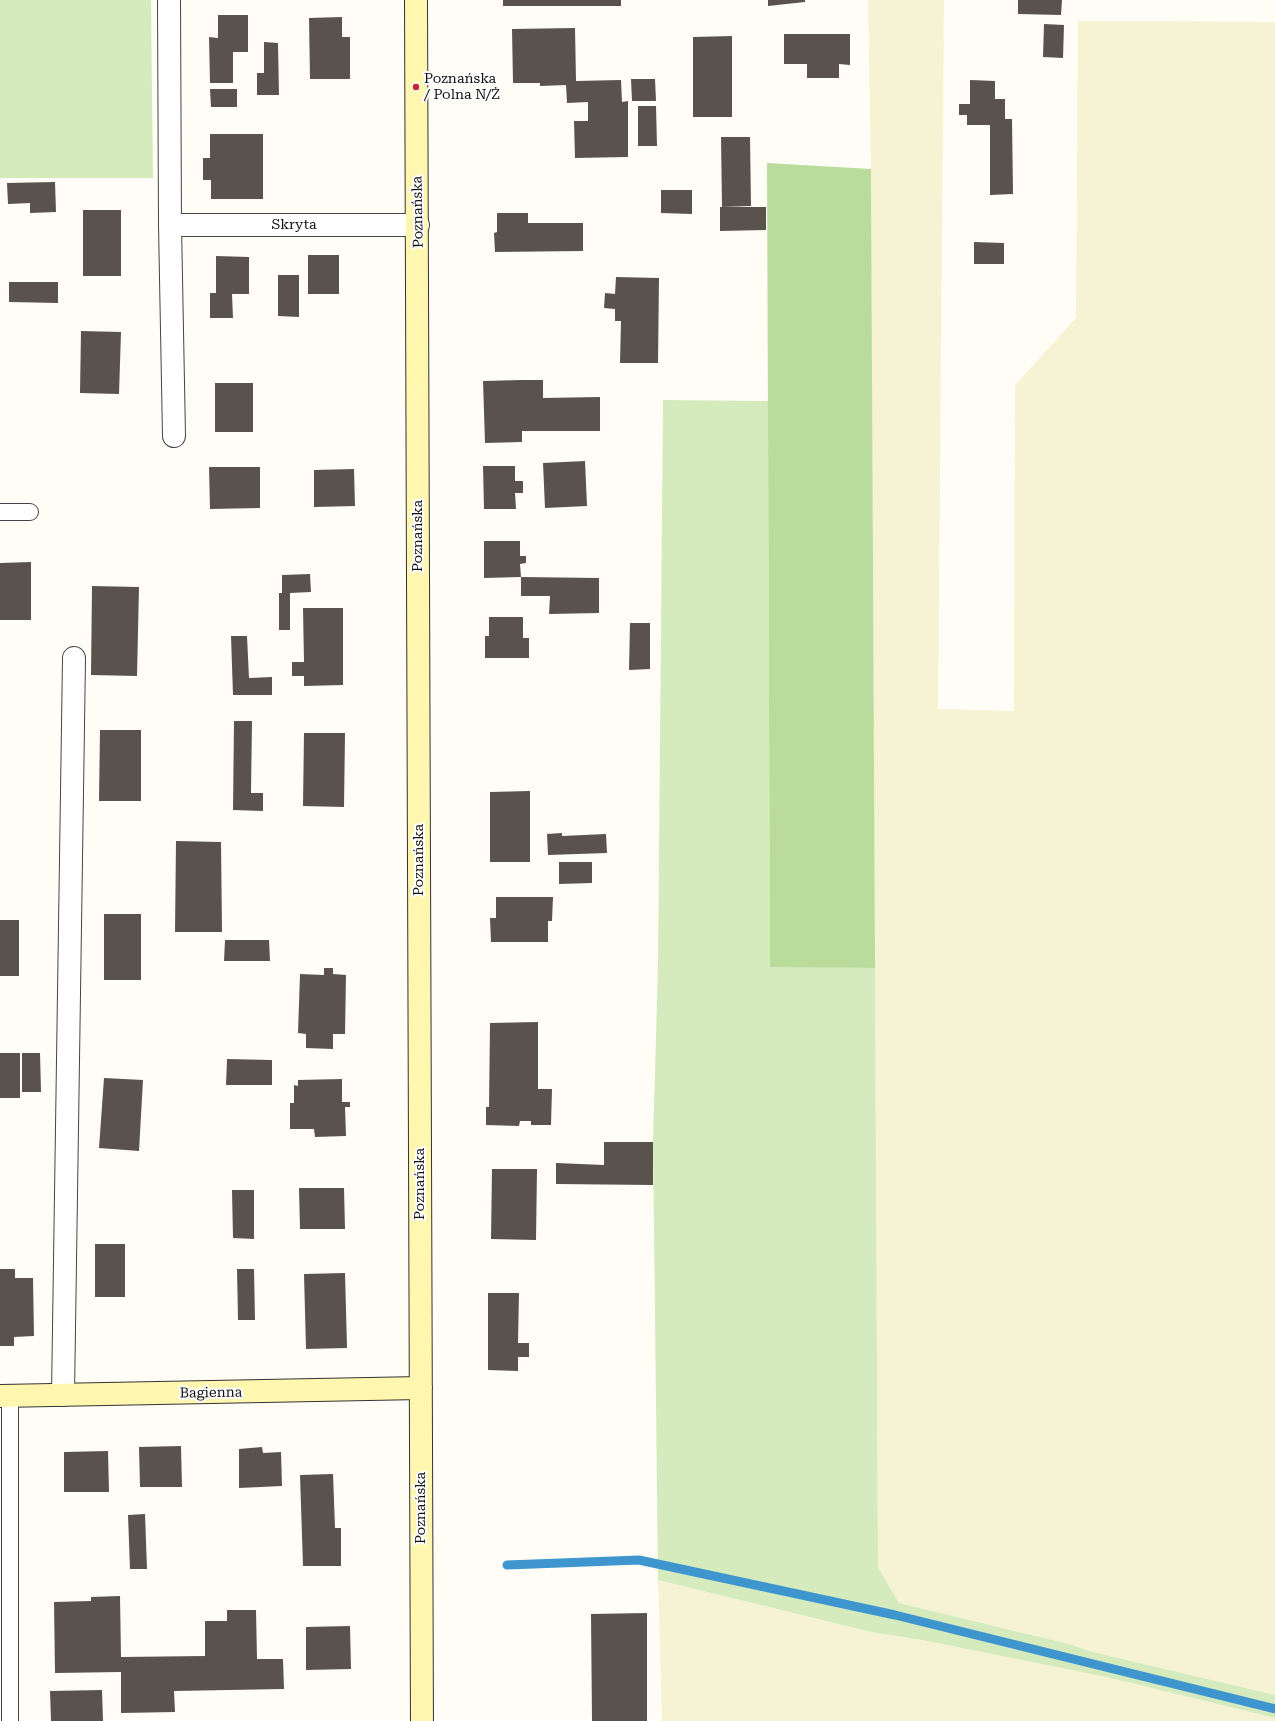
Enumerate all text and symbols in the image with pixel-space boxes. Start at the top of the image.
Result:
place label: Poznańska / Polna N/Ż [424,71,500,104]
marker: Poznańska / Polna N/Ż [411,82,421,92]
street label: Poznańska [409,176,427,248]
street label: Skryta [271,217,317,233]
street label: Poznańska [410,500,426,572]
street label: Poznańska [411,824,427,896]
street label: Poznańska [412,1148,428,1220]
street label: Bagienna [180,1384,242,1402]
street label: Poznańska [413,1472,429,1544]

